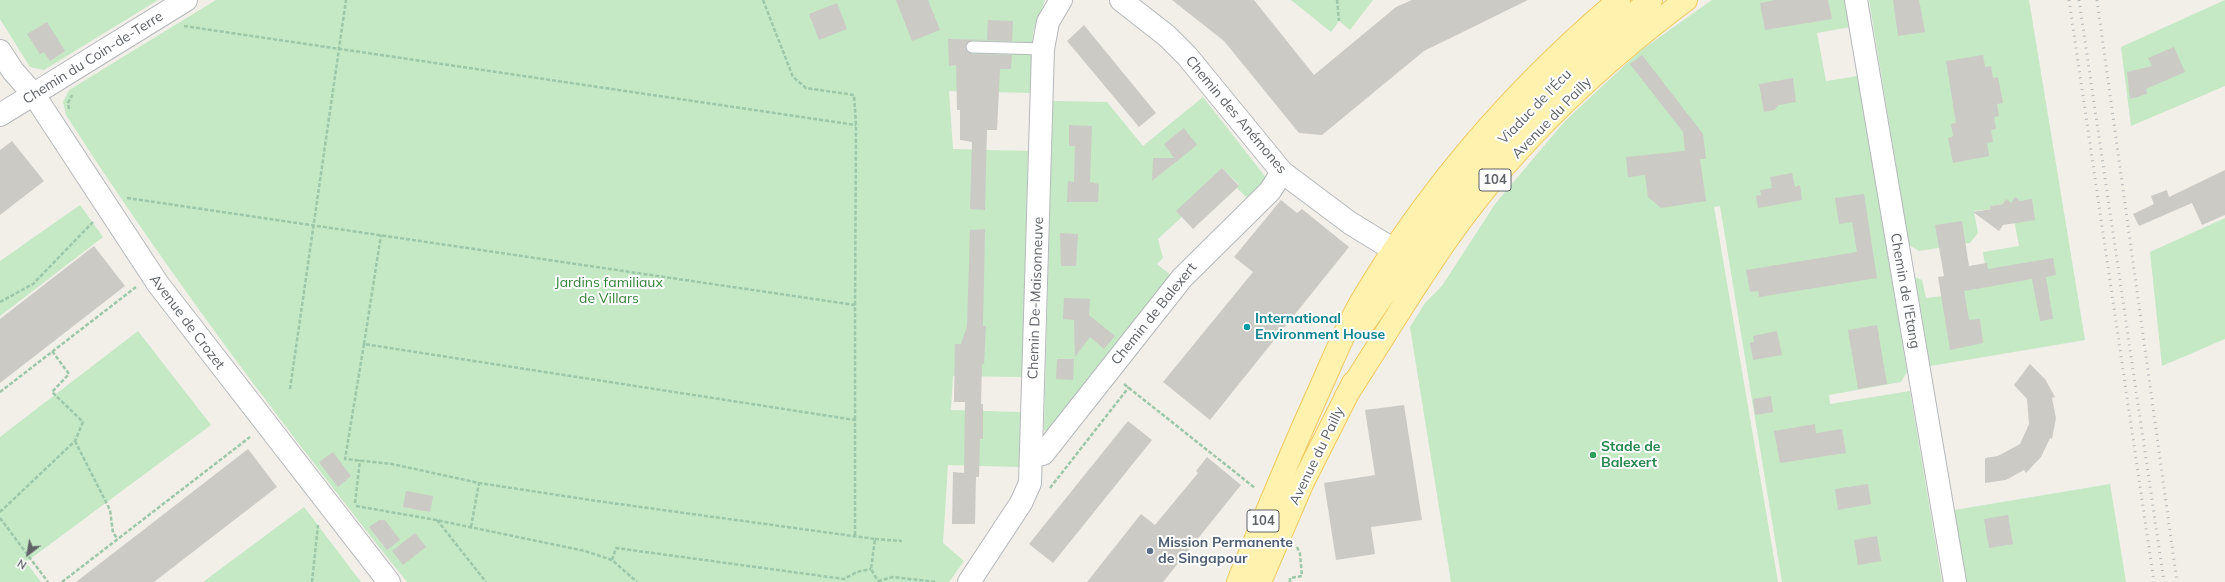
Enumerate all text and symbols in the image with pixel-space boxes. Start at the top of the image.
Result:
street label: Chemin du Coin-de-Terre [20,8,166,108]
street label: Chemin des Anémones [1182,53,1290,177]
street label: Viaduc de l'Écu [1495,66,1575,148]
street label: Avenue du Pailly [1509,74,1595,162]
road number: 104 [1479,169,1511,191]
street label: Chemin De-Maisonneuve [1025,216,1047,380]
street label: Chemin de l'Etang [1887,232,1923,350]
street label: Chemin de Balexert [1108,259,1200,369]
street label: Avenue de Crozet [146,271,228,373]
park label: Jardins familiaux de Villars [555,275,663,308]
place label: International Environment House [1255,311,1385,344]
marker: International Environment House [1242,322,1252,332]
street label: Avenue du Pailly [1286,404,1348,508]
place label: Stade de Balexert [1601,439,1660,472]
marker: Stade de Balexert [1588,450,1598,460]
road number: 104 [1247,510,1279,532]
north arrow [8,534,48,574]
place label: Mission Permanente de Singapour [1158,535,1293,568]
marker: Mission Permanente de Singapour [1145,546,1155,556]
text: N [15,556,29,572]

